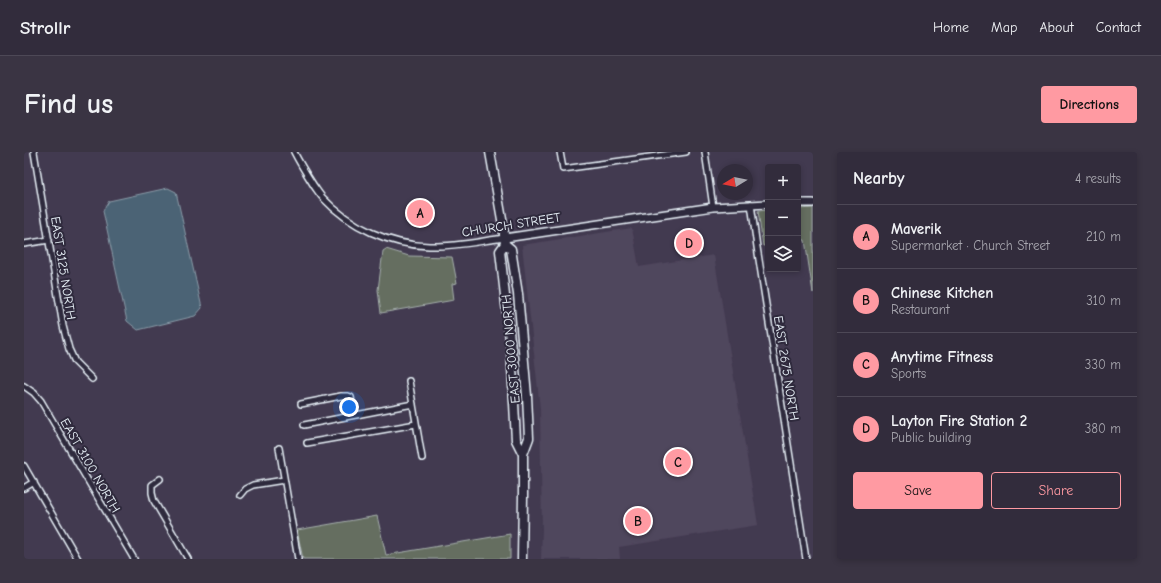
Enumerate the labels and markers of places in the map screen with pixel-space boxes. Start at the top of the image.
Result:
pin: A [407,198,433,228]
pin: D [676,228,702,258]
pin: C [665,447,691,477]
pin: B [625,506,651,536]

